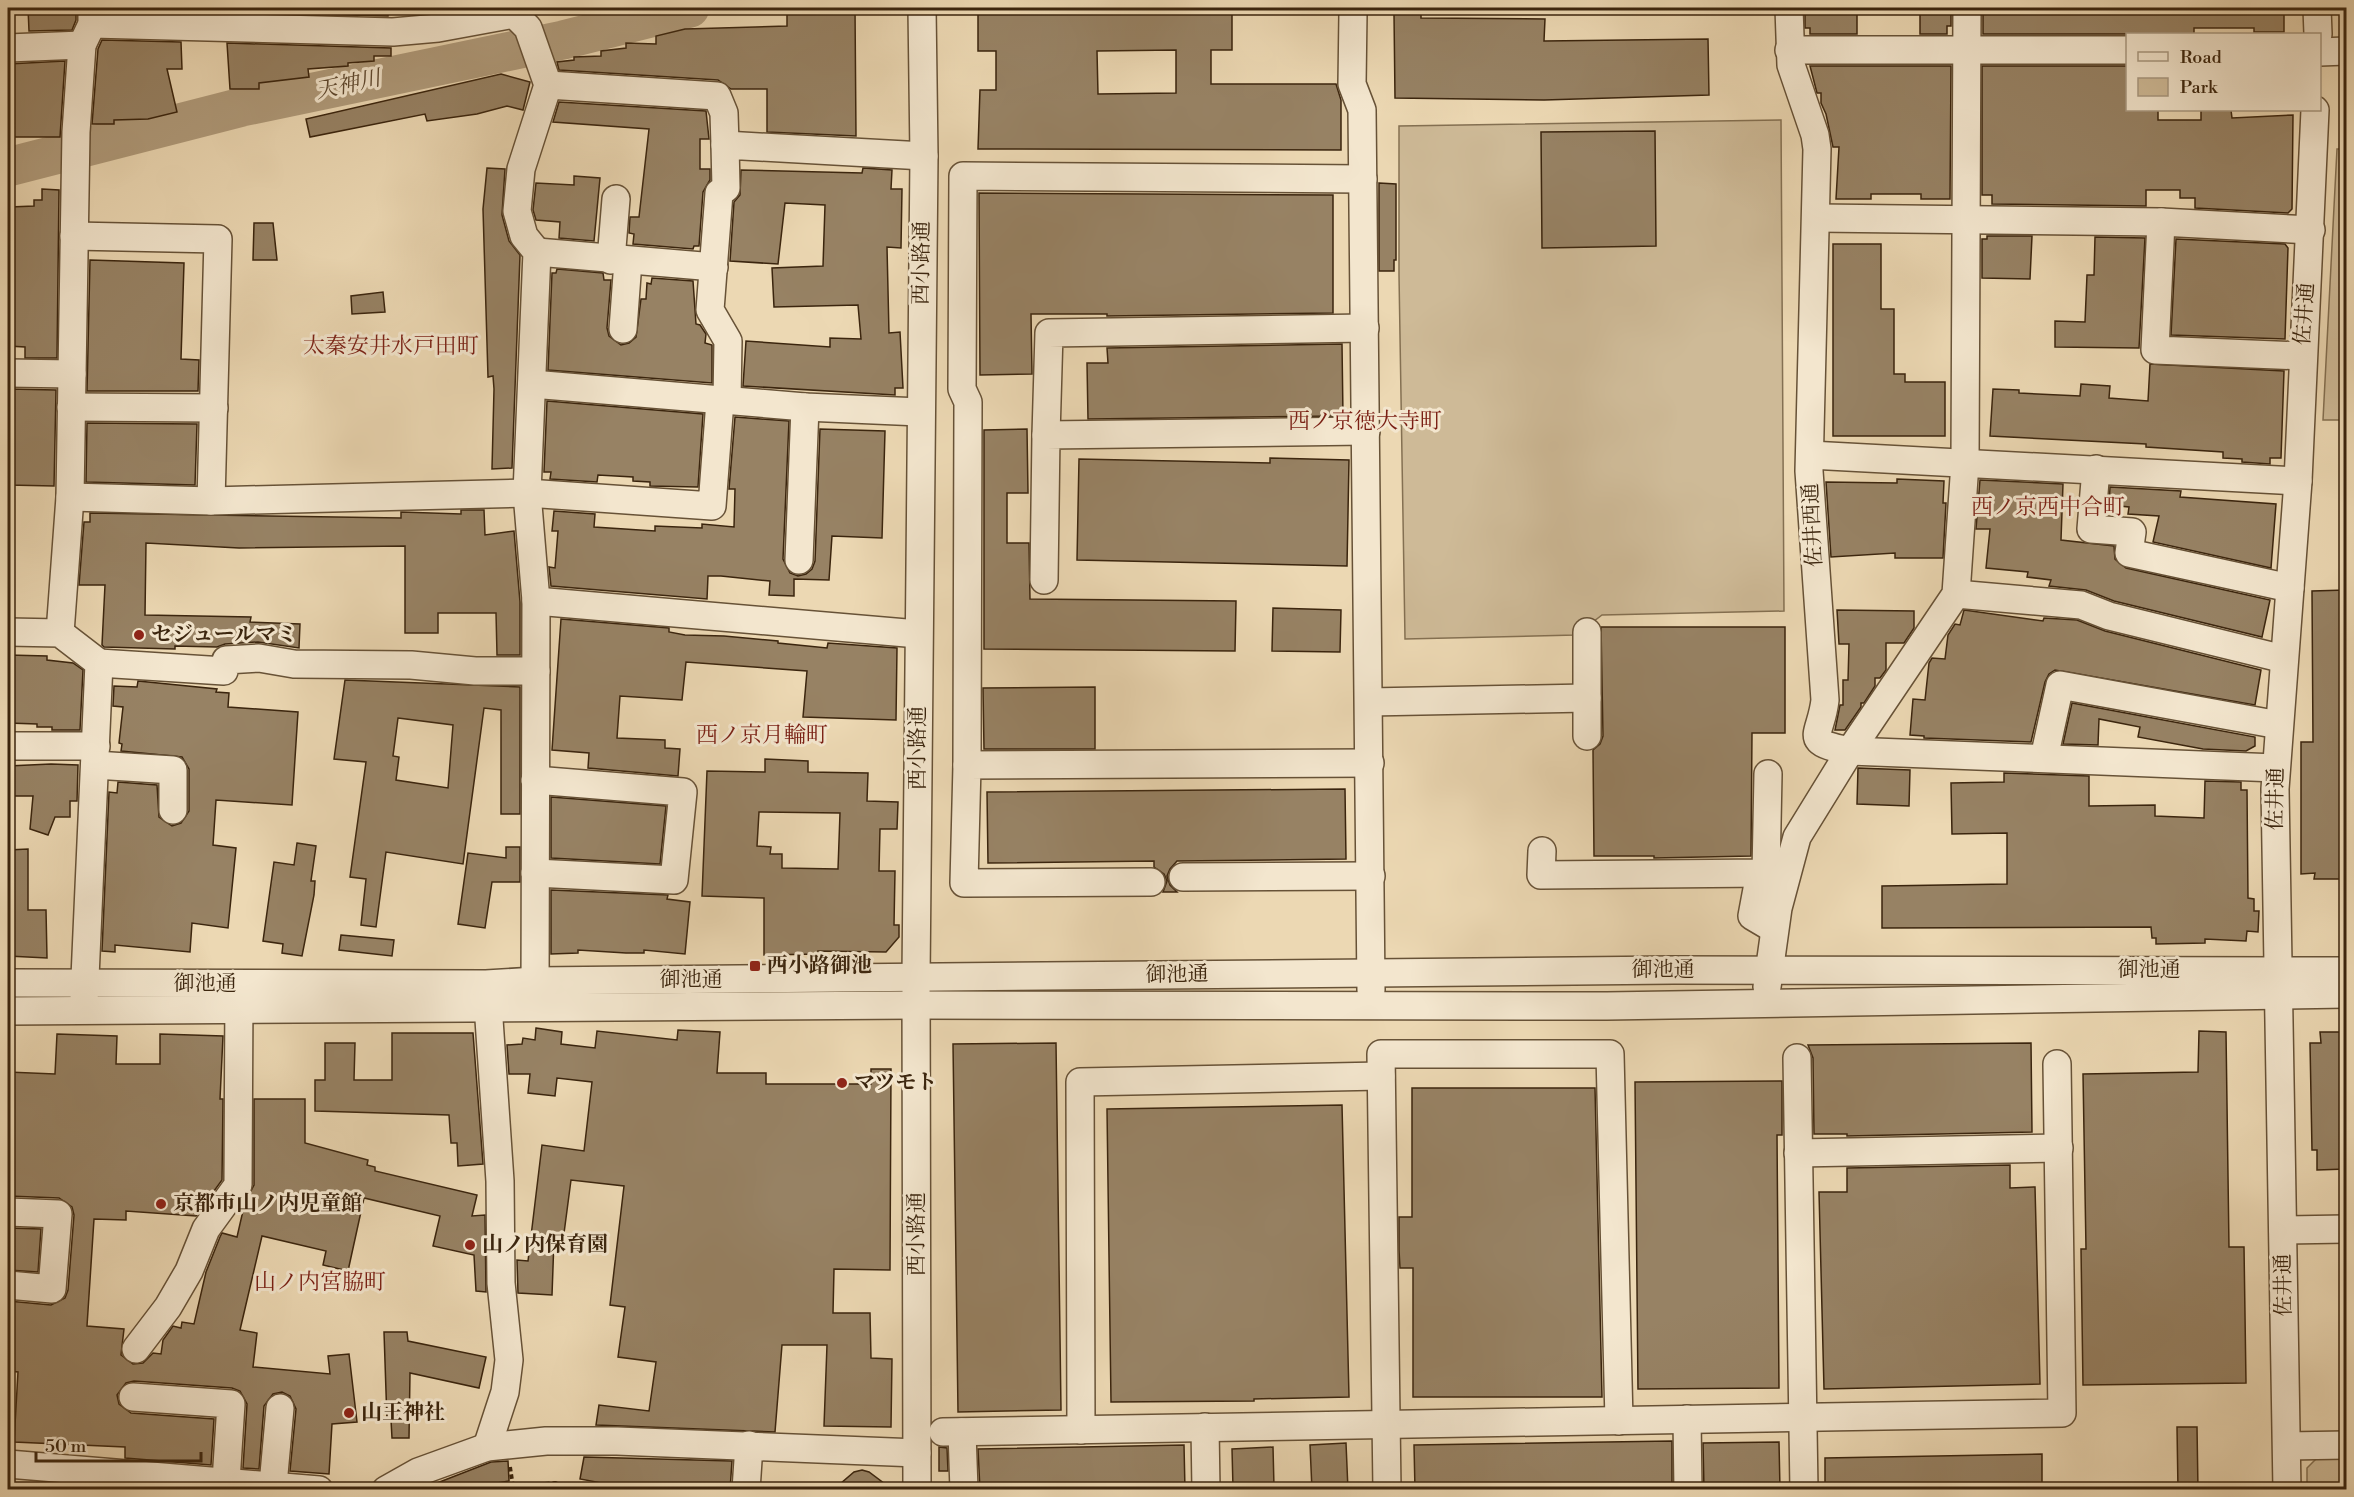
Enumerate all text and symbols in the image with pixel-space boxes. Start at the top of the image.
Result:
legend [2126,33,2321,111]
text: Road [2180,46,2223,69]
water label: 天神川 [313,65,385,105]
text: Park [2180,76,2219,99]
street label: 西小路通 [908,221,936,305]
street label: 佐井通 [2290,282,2320,346]
district label: 太秦安井水戸田町 [303,333,479,360]
district label: 西ノ京徳大寺町 [1288,408,1442,435]
street label: 佐井西通 [1798,482,1828,568]
district label: 西ノ京西中合町 [1971,494,2125,521]
place label: セジュールマミ [151,622,297,648]
marker: セジュールマミ [132,628,146,642]
street label: 西小路通 [905,706,931,790]
district label: 西ノ京月輪町 [696,722,828,749]
street label: 佐井通 [2262,767,2290,831]
place label: 西小路御池 [767,953,872,979]
street label: 御池通 [1632,957,1695,983]
street label: 御池通 [2118,957,2181,983]
marker: 西小路御池 [748,959,762,973]
street label: 御池通 [1145,961,1209,989]
street label: 御池通 [660,967,723,993]
street label: 御池通 [174,971,237,997]
place label: マツモト [854,1070,937,1096]
marker: マツモト [835,1076,849,1090]
place label: 京都市山ノ内児童館 [173,1191,362,1217]
street label: 西小路通 [904,1192,930,1276]
marker: 京都市山ノ内児童館 [154,1197,168,1211]
place label: 山ノ内保育園 [482,1232,608,1258]
marker: 山ノ内保育園 [463,1238,477,1252]
street label: 佐井通 [2270,1253,2298,1317]
district label: 山ノ内宮脇町 [254,1269,386,1296]
place label: 山王神社 [361,1400,445,1426]
marker: 山王神社 [342,1406,356,1420]
scale bar [36,1425,201,1463]
text: 50 m [45,1435,87,1458]

